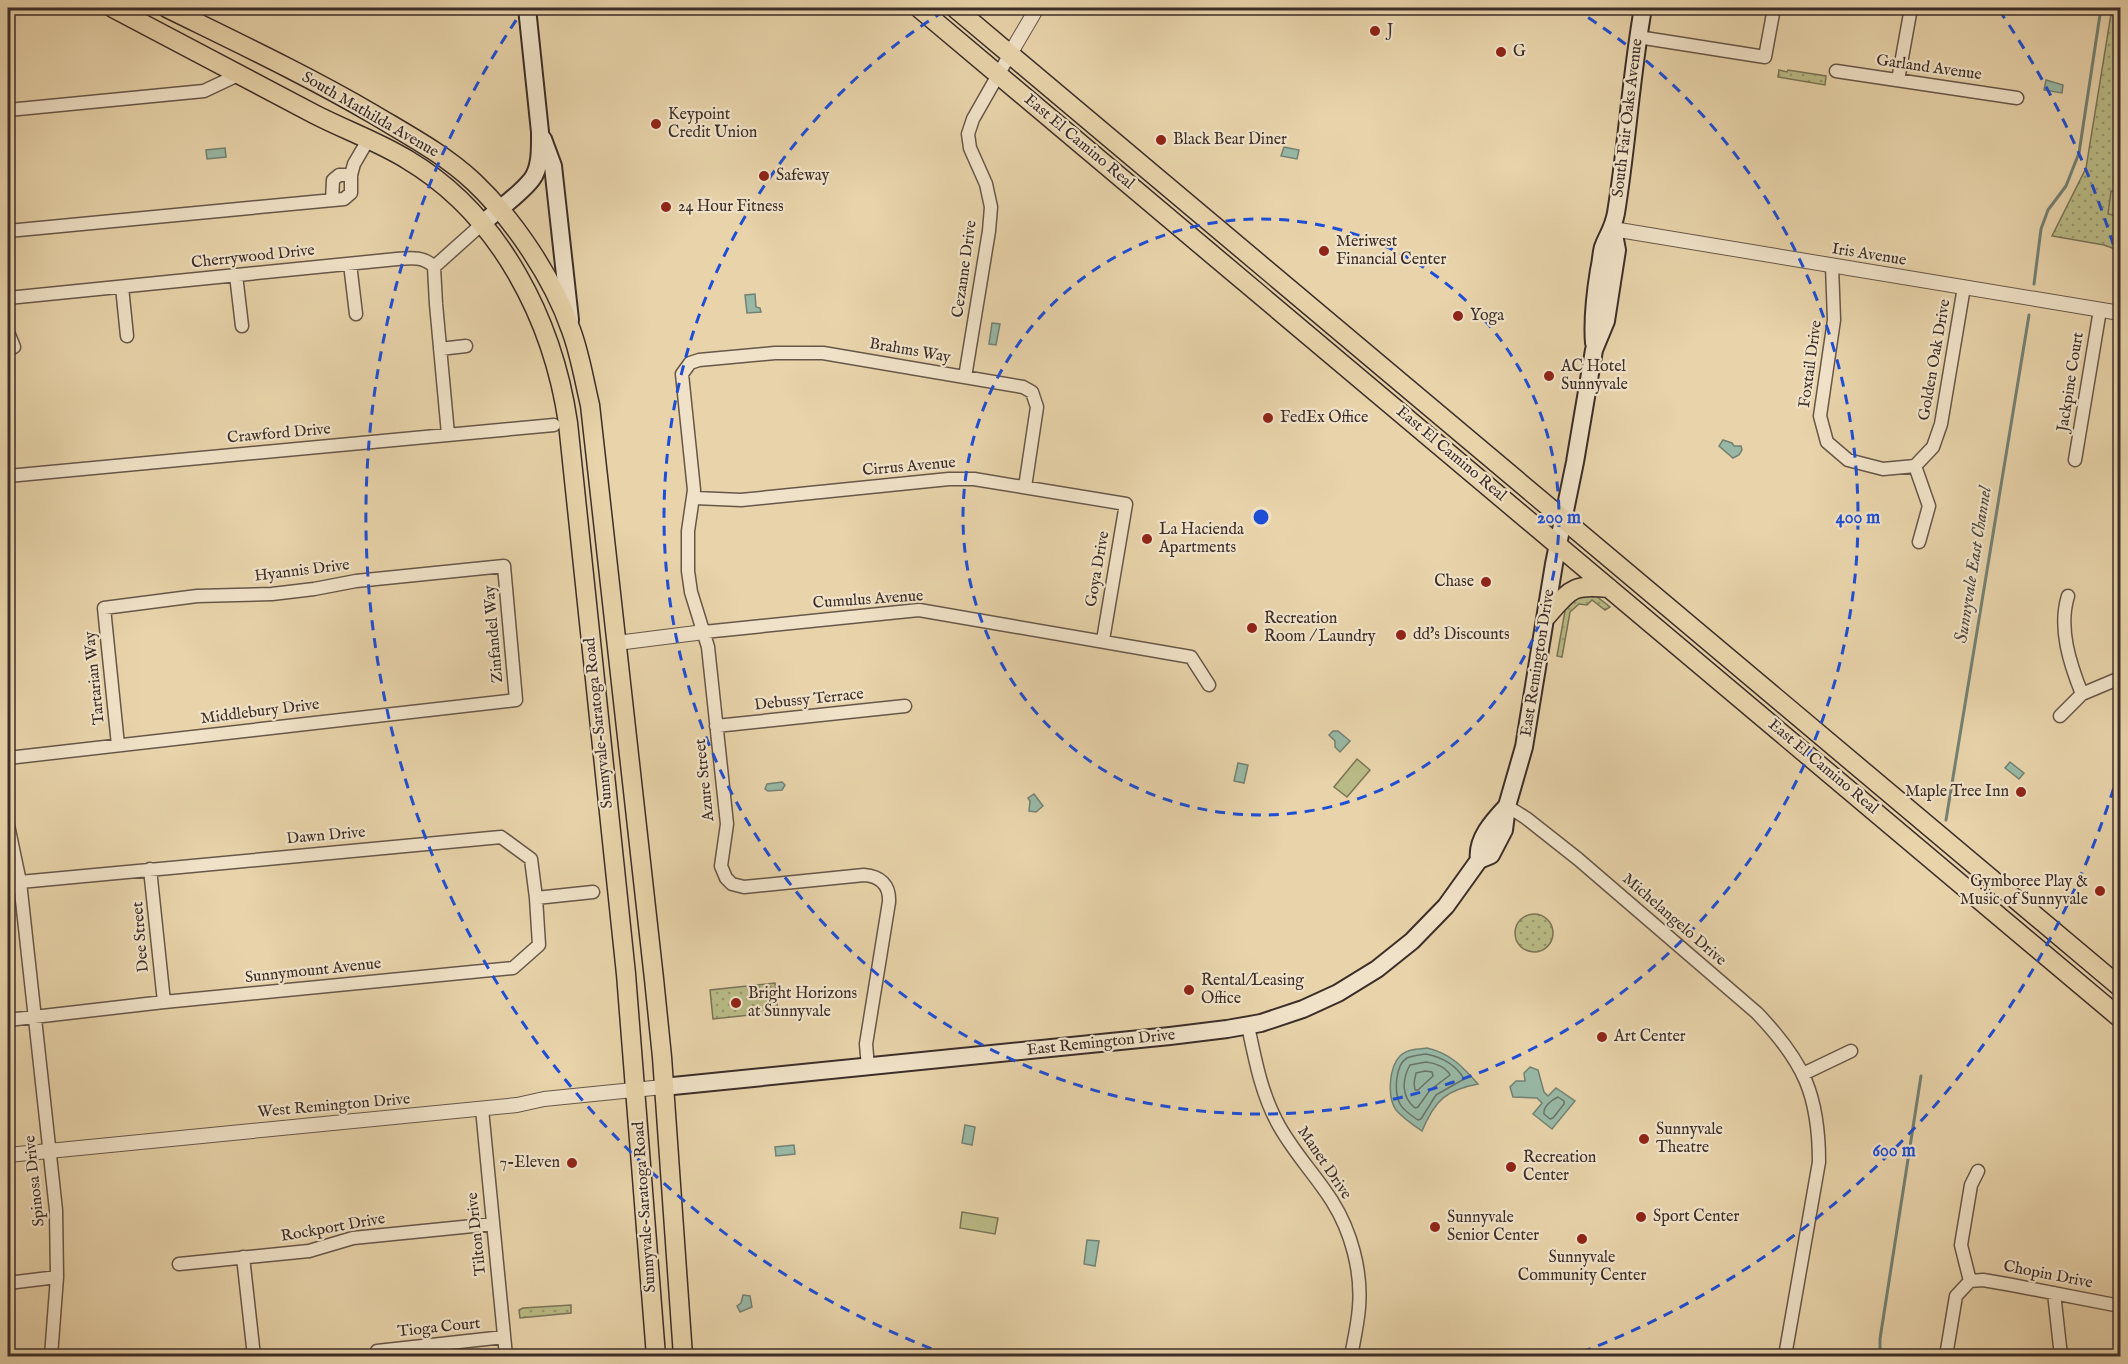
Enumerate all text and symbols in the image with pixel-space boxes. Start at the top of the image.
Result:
place label: J [1385,21,1394,41]
marker: J [1368,24,1382,38]
street label: South Fair Oaks Avenue [1608,37,1648,199]
place label: G [1513,42,1526,62]
marker: G [1494,45,1508,59]
street label: Garland Avenue [1875,51,1983,85]
street label: South Mathilda Avenue [298,68,442,162]
street label: East El Camino Real [1020,90,1139,194]
place label: Keypoint Credit Union [668,105,758,143]
marker: Keypoint Credit Union [649,117,663,131]
place label: Black Bear Diner [1173,130,1287,150]
marker: Black Bear Diner [1154,133,1168,147]
place label: Safeway [776,166,829,186]
marker: Safeway [757,169,771,183]
place label: 24 Hour Fitness [678,197,784,217]
marker: 24 Hour Fitness [659,200,673,214]
street label: Cezanne Drive [948,219,982,319]
place label: Meriwest Financial Center [1336,232,1446,270]
street label: Iris Avenue [1830,239,1908,271]
street label: Cherrywood Drive [190,241,316,273]
marker: Meriwest Financial Center [1317,244,1331,258]
street label: Golden Oak Drive [1914,298,1956,422]
place label: Yoga [1470,306,1504,326]
marker: Yoga [1451,309,1465,323]
street label: Foxtail Drive [1795,319,1827,409]
street label: Jackpine Court [2053,330,2089,435]
street label: Brahms Way [868,334,952,368]
place label: AC Hotel Sunnyvale [1560,357,1628,395]
marker: AC Hotel Sunnyvale [1542,369,1556,383]
street label: East El Camino Real [1392,402,1511,506]
place label: FedEx Office [1280,408,1368,428]
marker: FedEx Office [1261,411,1275,425]
street label: Crawford Drive [226,420,332,448]
street label: Cirrus Avenue [861,453,957,481]
water label: Sunnyvale East Channel [1950,483,1998,645]
centre of rings [1251,507,1271,527]
text: 200 m [1537,507,1581,530]
text: 400 m [1836,507,1880,530]
place label: La Hacienda Apartments [1158,520,1244,558]
street label: Goya Drive [1081,530,1115,608]
marker: La Hacienda Apartments [1140,532,1154,546]
street label: Hyannis Drive [253,555,351,587]
place label: Chase [1434,572,1474,592]
marker: Chase [1479,575,1493,589]
street label: Zinfandel Way [480,584,508,684]
street label: Cumulus Avenue [812,586,924,614]
street label: East Remington Drive [1516,588,1560,738]
place label: Recreation Room / Laundry [1264,609,1376,647]
marker: Recreation Room / Laundry [1245,621,1259,635]
place label: dd's Discounts [1413,625,1510,645]
marker: dd's Discounts [1394,628,1408,642]
street label: Tartarian Way [80,630,110,726]
street label: Sunnyvale-Saratoga Road [580,636,618,809]
street label: Debussy Terrace [753,684,865,716]
street label: Middlebury Drive [200,695,320,729]
street label: East El Camino Real [1764,715,1883,819]
street label: Azure Street [691,737,719,823]
place label: Maple Tree Inn [1905,782,2009,802]
marker: Maple Tree Inn [2014,785,2028,799]
street label: Dawn Drive [286,823,366,849]
street label: Michelangelo Drive [1618,869,1730,971]
place label: Gymboree Play & Music of Sunnyvale [1960,872,2088,910]
marker: Gymboree Play & Music of Sunnyvale [2093,884,2107,898]
street label: Dee Street [128,900,154,973]
street label: Sunnymount Avenue [244,954,382,988]
place label: Rental/Leasing Office [1201,971,1304,1009]
marker: Rental/Leasing Office [1182,983,1196,997]
place label: Bright Horizons at Sunnyvale [748,984,858,1022]
marker: Bright Horizons at Sunnyvale [729,996,743,1010]
street label: East Remington Drive [1026,1025,1176,1061]
place label: Art Center [1613,1027,1686,1047]
marker: Art Center [1595,1030,1609,1044]
street label: West Remington Drive [257,1089,411,1123]
street label: Sunnyvale-Saratoga Road [629,1120,661,1293]
place label: Sunnyvale Theatre [1656,1120,1723,1158]
street label: Manet Drive [1292,1123,1356,1203]
marker: Sunnyvale Theatre [1637,1132,1651,1146]
street label: Spinosa Drive [20,1134,50,1228]
text: 600 m [1872,1140,1916,1163]
place label: Recreation Center [1523,1148,1597,1186]
place label: 7-Eleven [499,1153,560,1173]
marker: 7-Eleven [565,1156,579,1170]
marker: Recreation Center [1504,1160,1518,1174]
street label: Tilton Drive [463,1191,491,1277]
place label: Sport Center [1653,1207,1739,1227]
place label: Sunnyvale Senior Center [1447,1208,1539,1246]
street label: Rockport Drive [279,1209,387,1247]
marker: Sport Center [1634,1210,1648,1224]
marker: Sunnyvale Senior Center [1428,1220,1442,1234]
marker: Sunnyvale Community Center [1575,1232,1589,1246]
place label: Sunnyvale Community Center [1518,1248,1646,1286]
street label: Chopin Drive [2002,1257,2094,1293]
street label: Tioga Court [397,1314,482,1342]

